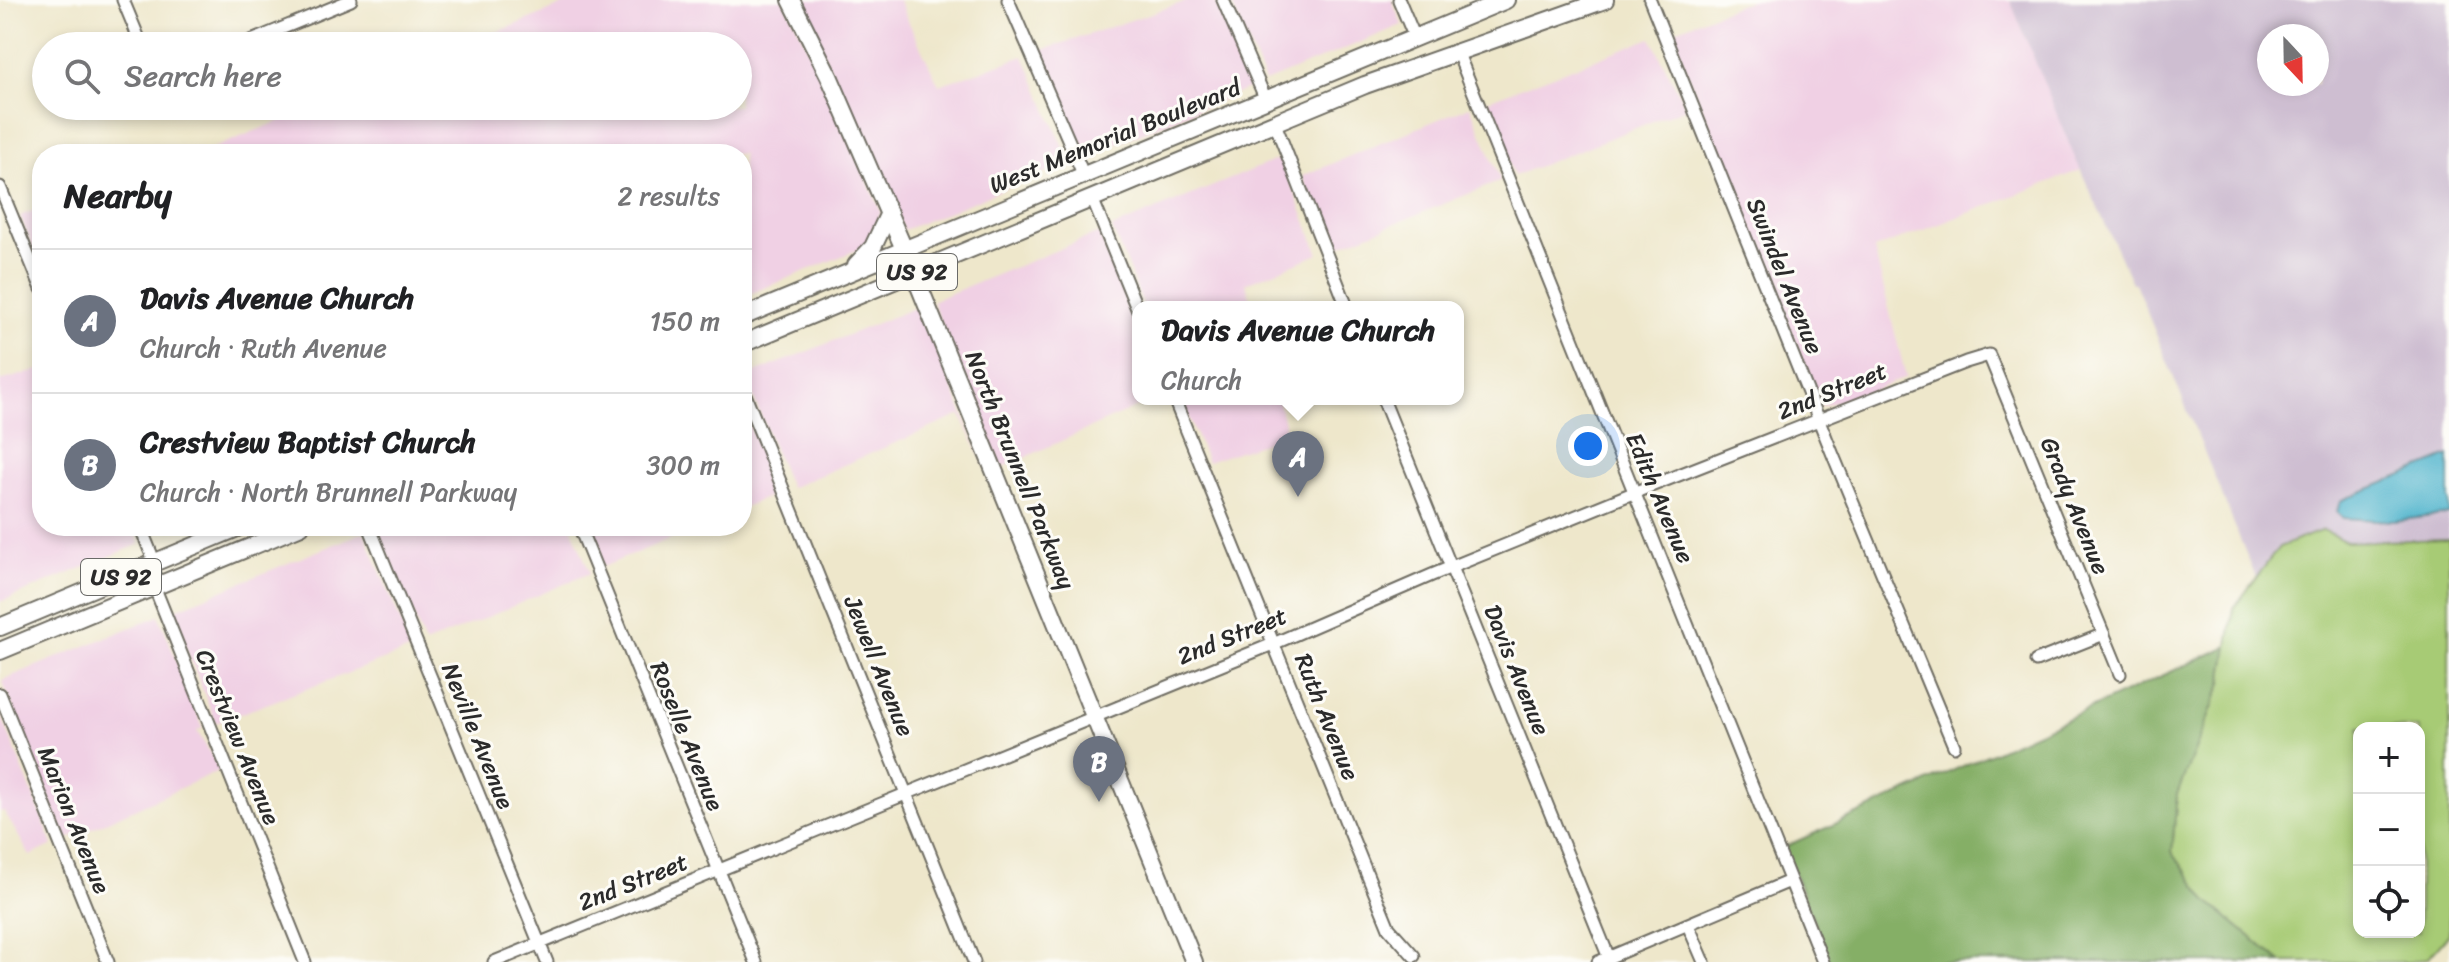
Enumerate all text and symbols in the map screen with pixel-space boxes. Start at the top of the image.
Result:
north arrow [2257,24,2329,96]
search box [32,32,752,120]
text: Search here [124,49,282,103]
icon: search [60,54,104,98]
street label: West Memorial Boulevard [983,66,1248,206]
text: Nearby [64,166,172,226]
text: 2 results [618,173,720,219]
street label: Swindel Avenue [1734,191,1836,361]
road number: US 92 [877,254,957,290]
text: Davis Avenue Church [140,271,414,325]
text: A [81,298,99,344]
text: 150 m [650,298,720,344]
popup [1132,301,1464,405]
text: Davis Avenue Church [1161,303,1435,357]
text: Church · Ruth Avenue [140,325,387,371]
street label: North Brunnell Parkway [953,344,1087,596]
street label: 2nd Street [1771,350,1893,432]
text: Church [1161,357,1242,403]
text: Crestview Baptist Church [140,415,476,469]
your location [1568,426,1608,466]
street label: Edith Avenue [1613,426,1707,570]
pin: A [1272,431,1324,497]
street label: Grady Avenue [2028,431,2122,581]
text: B [82,442,98,488]
text: 300 m [646,442,720,488]
text: Church · North Brunnell Parkway [140,469,517,515]
road number: US 92 [81,559,161,595]
street label: Jewell Avenue [831,588,926,743]
street label: 2nd Street [1171,595,1293,677]
street label: Davis Avenue [1472,598,1562,742]
street label: Crestview Avenue [184,643,293,832]
street label: Ruth Avenue [1282,647,1372,787]
street label: Roselle Avenue [638,655,736,818]
street label: Neville Avenue [430,656,527,816]
map controls [2353,722,2425,938]
button: + [2353,722,2425,794]
pin: B [1073,736,1125,802]
street label: Marion Avenue [25,740,123,900]
button: − [2353,794,2425,866]
street label: 2nd Street [572,841,694,923]
button: locate [2353,866,2425,938]

